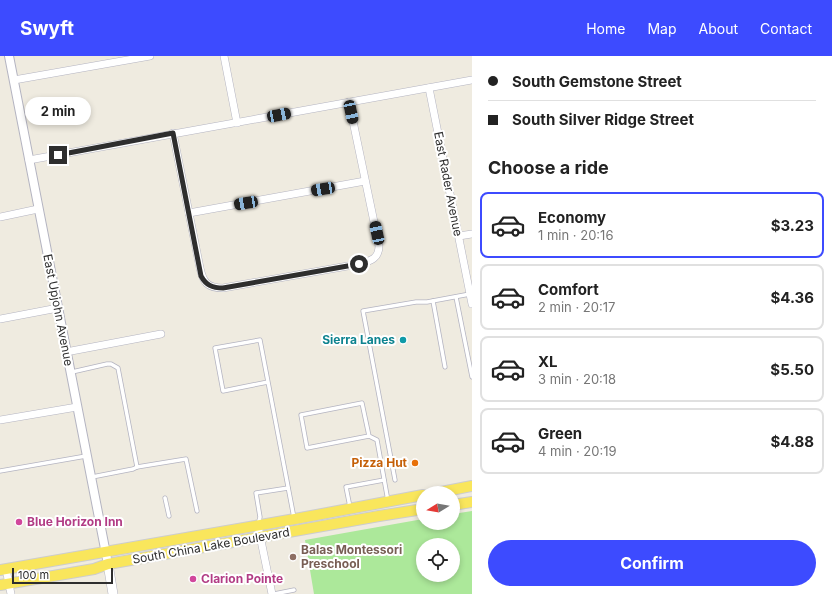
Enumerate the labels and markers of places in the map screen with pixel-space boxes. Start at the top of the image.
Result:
place label: Sierra Lanes [322,332,395,347]
marker: Sierra Lanes [398,335,408,345]
place label: Pizza Hut [352,455,408,470]
marker: Pizza Hut [410,458,420,468]
place label: Blue Horizon Inn [27,514,123,529]
marker: Blue Horizon Inn [14,517,24,527]
place label: Balas Montessori Preschool [301,542,402,571]
marker: Balas Montessori Preschool [288,552,298,562]
place label: Clarion Pointe [201,571,283,586]
marker: Clarion Pointe [188,574,198,584]

